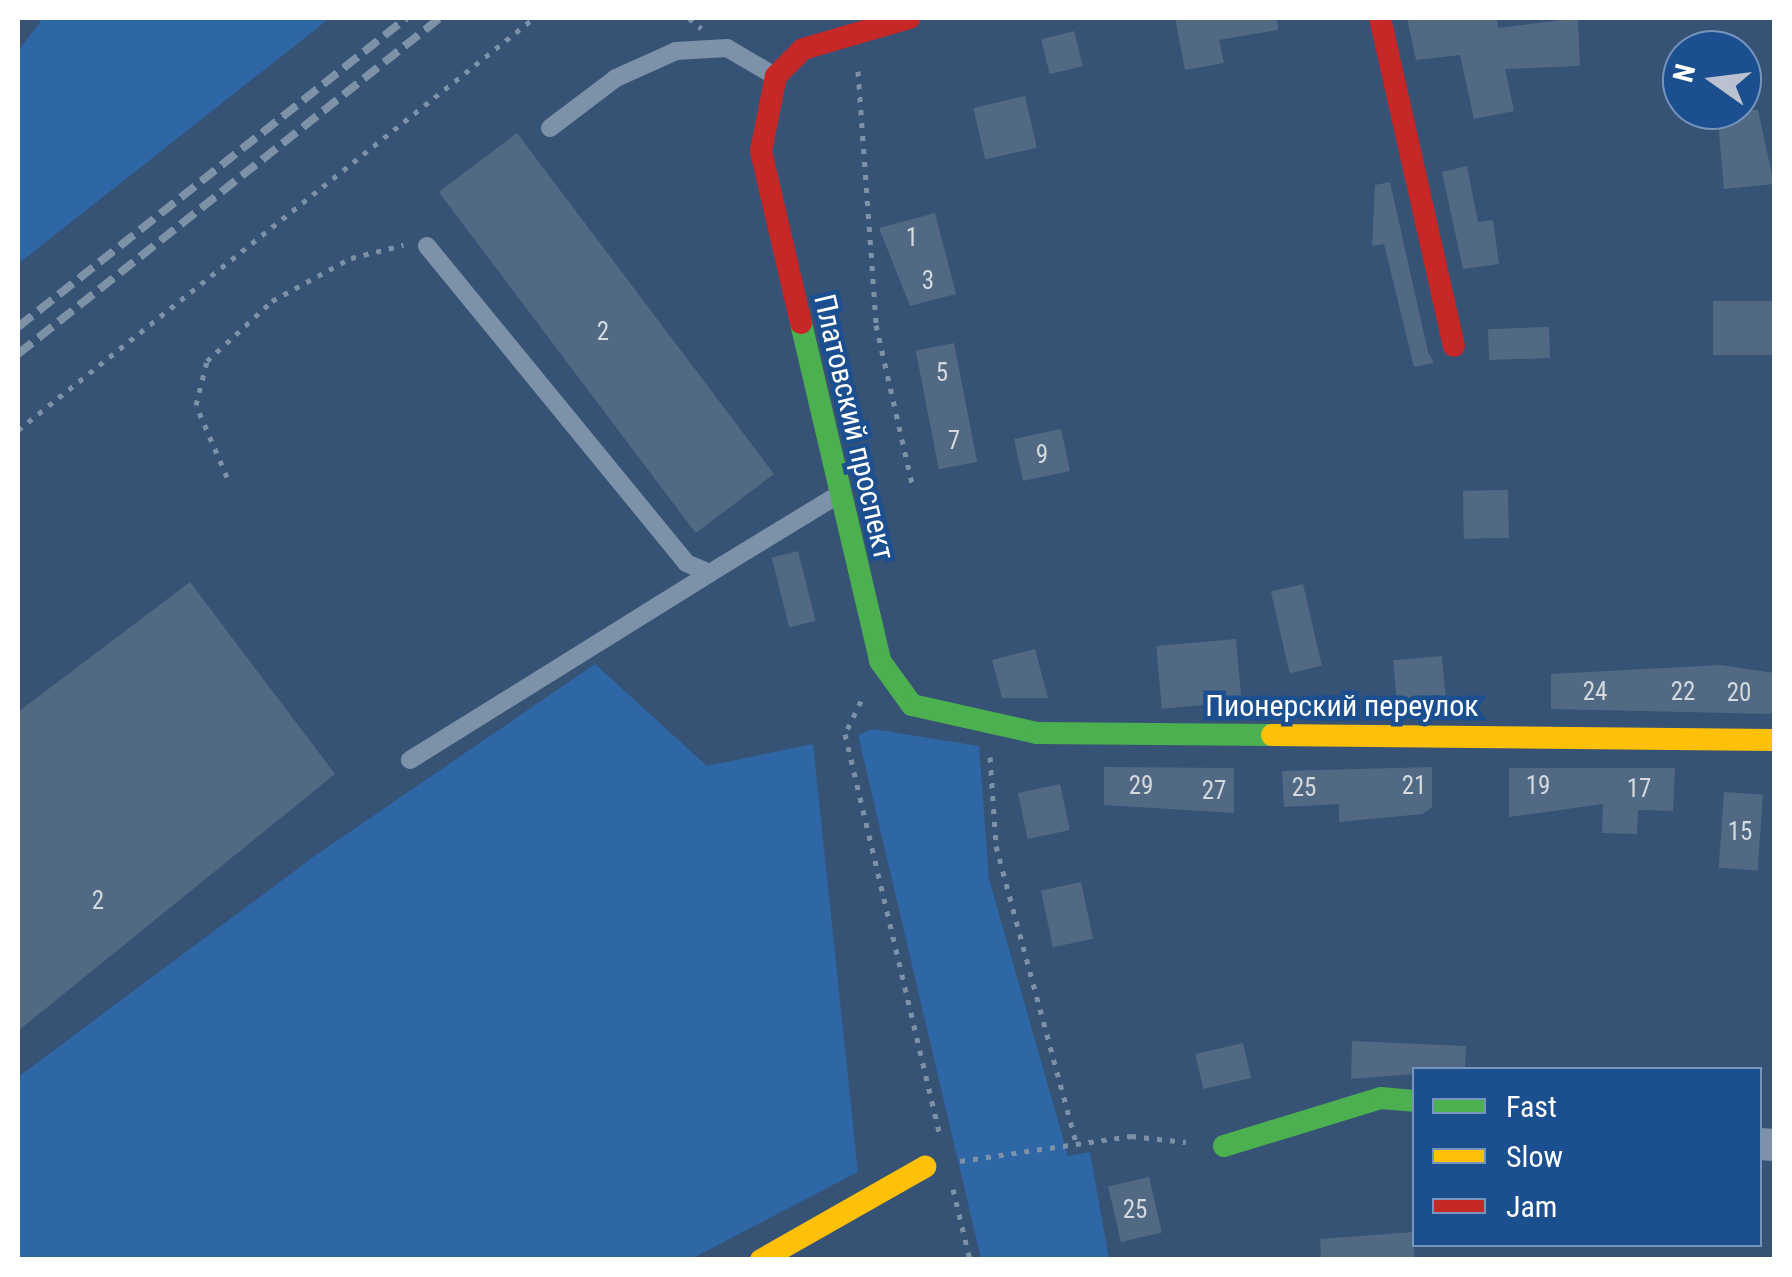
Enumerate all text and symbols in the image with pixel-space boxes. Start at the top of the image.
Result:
north arrow [1662,30,1762,130]
text: N [1666,61,1702,85]
house number: 1 [906,223,918,253]
house number: 3 [922,266,934,296]
street label: Платовский проспект [806,291,902,563]
house number: 2 [597,317,609,347]
house number: 5 [936,358,948,388]
house number: 7 [948,426,960,456]
house number: 9 [1036,440,1048,470]
house number: 24 [1583,677,1607,707]
house number: 22 [1671,677,1695,707]
house number: 20 [1727,678,1751,708]
street label: Пионерский переулок [1205,688,1479,724]
house number: 29 [1129,771,1153,801]
house number: 21 [1402,771,1426,801]
house number: 19 [1526,771,1550,801]
house number: 25 [1292,773,1316,803]
house number: 17 [1627,774,1651,804]
house number: 27 [1202,776,1226,806]
house number: 15 [1728,817,1752,847]
house number: 2 [92,886,104,916]
legend [1412,1067,1762,1247]
text: Fast [1506,1089,1557,1124]
text: Slow [1506,1139,1563,1174]
text: Jam [1506,1189,1557,1224]
house number: 25 [1123,1195,1147,1225]

